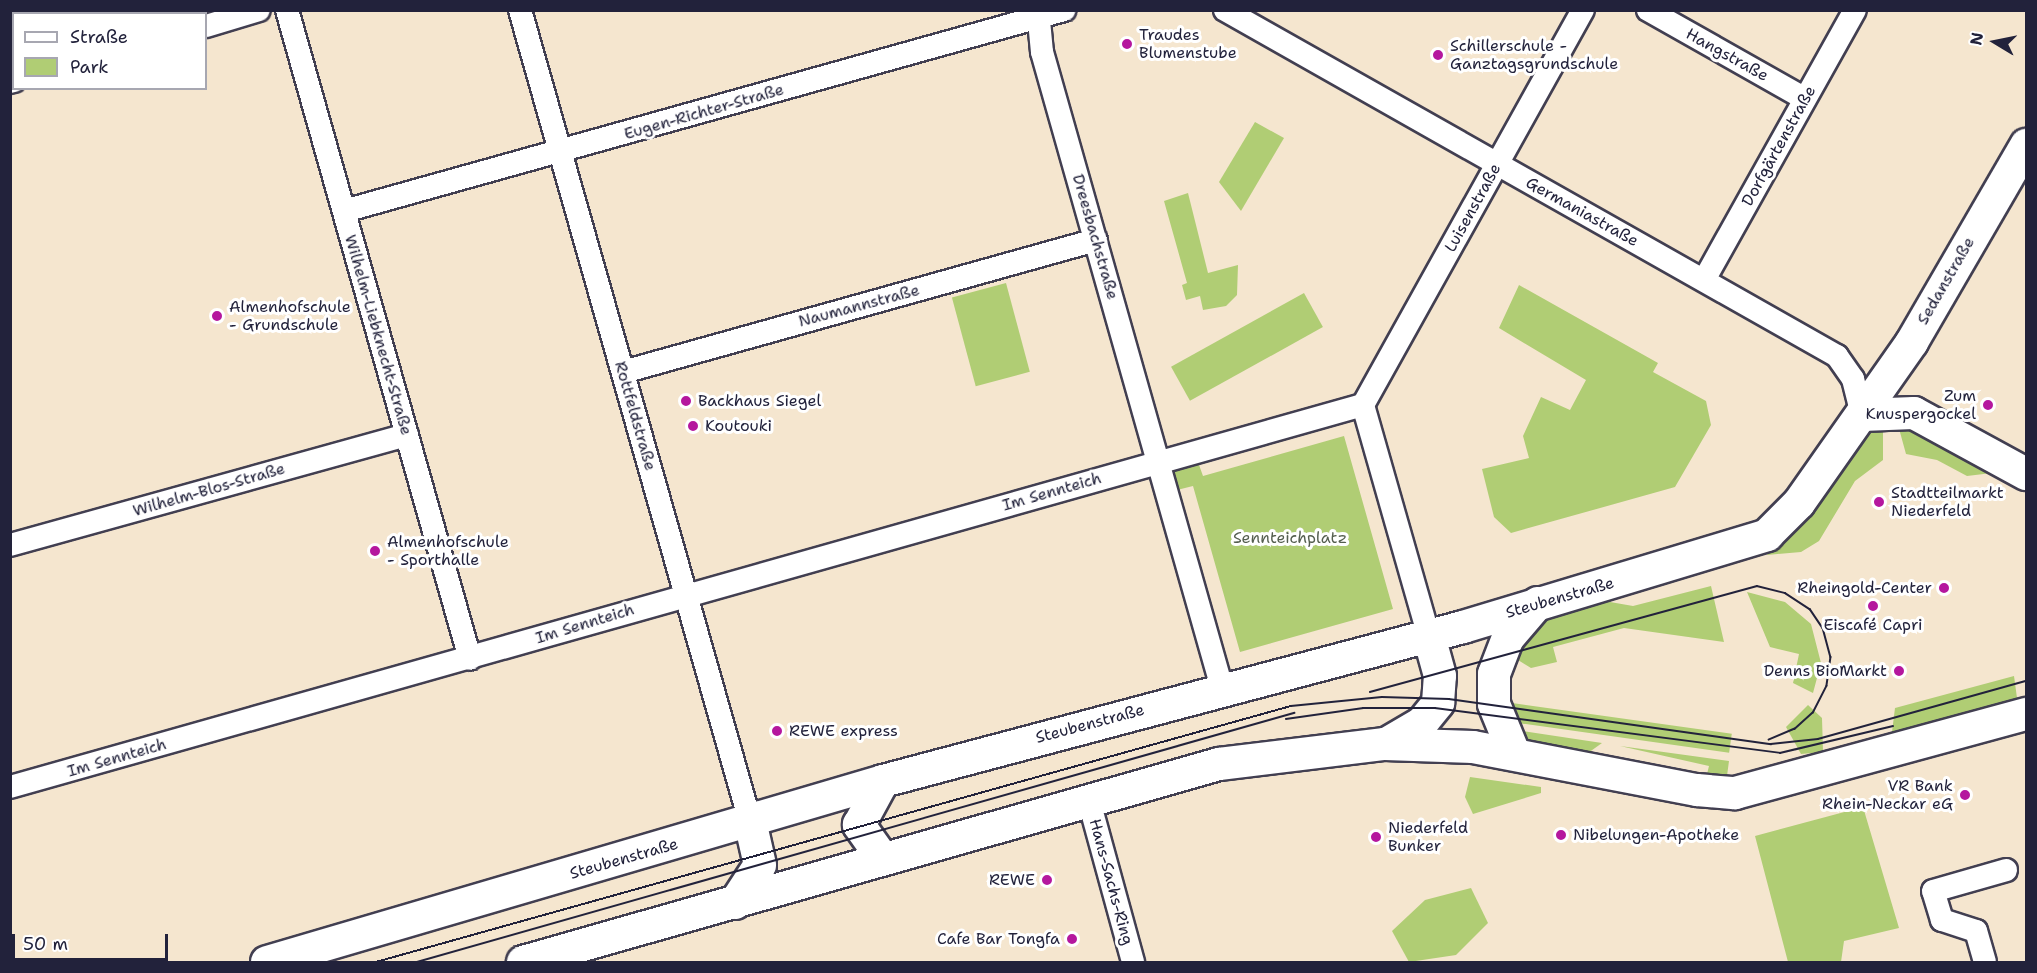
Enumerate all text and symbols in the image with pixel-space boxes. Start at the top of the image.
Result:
legend [12,12,207,90]
north arrow [1965,12,2025,72]
street label: Hangstraße [1682,24,1772,86]
text: Straße [70,25,128,49]
place label: Traudes Blumenstube [1139,25,1237,63]
text: N [1965,31,1988,47]
place label: Schillerschule - Ganztagsgrundschule [1450,36,1618,74]
marker: Traudes Blumenstube [1120,37,1134,51]
marker: Schillerschule - Ganztagsgrundschule [1431,48,1445,62]
text: Park [70,55,109,79]
street label: Eugen-Richter-Straße [622,80,786,144]
street label: Dorfgärtenstraße [1738,83,1820,209]
street label: Luisenstraße [1441,160,1505,256]
street label: Dreesbachstraße [1068,172,1122,302]
street label: Germaniastraße [1522,173,1642,251]
street label: Wilhelm-Liebknecht-Straße [340,233,416,437]
street label: Sedanstraße [1913,234,1979,328]
street label: Naumannstraße [796,281,922,331]
place label: Almenhofschule - Grundschule [229,297,351,335]
marker: Almenhofschule - Grundschule [210,309,224,323]
street label: Rottfeldstraße [610,359,660,473]
place label: Zum Knuspergockel [1866,386,1976,424]
place label: Backhaus Siegel [698,391,821,411]
marker: Backhaus Siegel [679,394,693,408]
marker: Zum Knuspergockel [1981,398,1995,412]
place label: Koutouki [705,416,772,436]
marker: Koutouki [686,419,700,433]
street label: Wilhelm-Blos-Straße [131,459,287,521]
street label: Im Sennteich [1000,469,1104,515]
place label: Stadtteilmarkt Niederfeld [1891,483,2004,521]
marker: Stadtteilmarkt Niederfeld [1872,495,1886,509]
park label: Sennteichplatz [1233,528,1347,548]
place label: Almenhofschule - Sporthalle [387,532,509,570]
marker: Almenhofschule - Sporthalle [368,544,382,558]
street label: Steubenstraße [1504,573,1616,623]
place label: Rheingold-Center [1797,578,1932,598]
marker: Rheingold-Center [1937,581,1951,595]
marker: Eiscafé Capri [1866,599,1880,613]
street label: Im Sennteich [533,600,637,648]
place label: Eiscafé Capri [1824,615,1922,635]
place label: Denns BioMarkt [1764,661,1887,681]
marker: Denns BioMarkt [1892,664,1906,678]
street label: Steubenstraße [1034,700,1146,748]
place label: REWE express [789,721,898,741]
marker: REWE express [770,724,784,738]
street label: Im Sennteich [65,735,169,781]
place label: VR Bank Rhein-Neckar eG [1822,776,1953,814]
marker: VR Bank Rhein-Neckar eG [1958,788,1972,802]
street label: Hans-Sachs-Ring [1085,817,1137,947]
place label: Niederfeld Bunker [1388,818,1468,856]
place label: Nibelungen-Apotheke [1573,825,1739,845]
marker: Nibelungen-Apotheke [1554,828,1568,842]
marker: Niederfeld Bunker [1369,830,1383,844]
street label: Steubenstraße [568,834,680,884]
place label: REWE [989,870,1035,890]
marker: REWE [1040,873,1054,887]
scale bar [15,922,171,960]
place label: Cafe Bar Tongfa [937,929,1060,949]
text: 50 m [23,932,68,956]
marker: Cafe Bar Tongfa [1065,932,1079,946]

